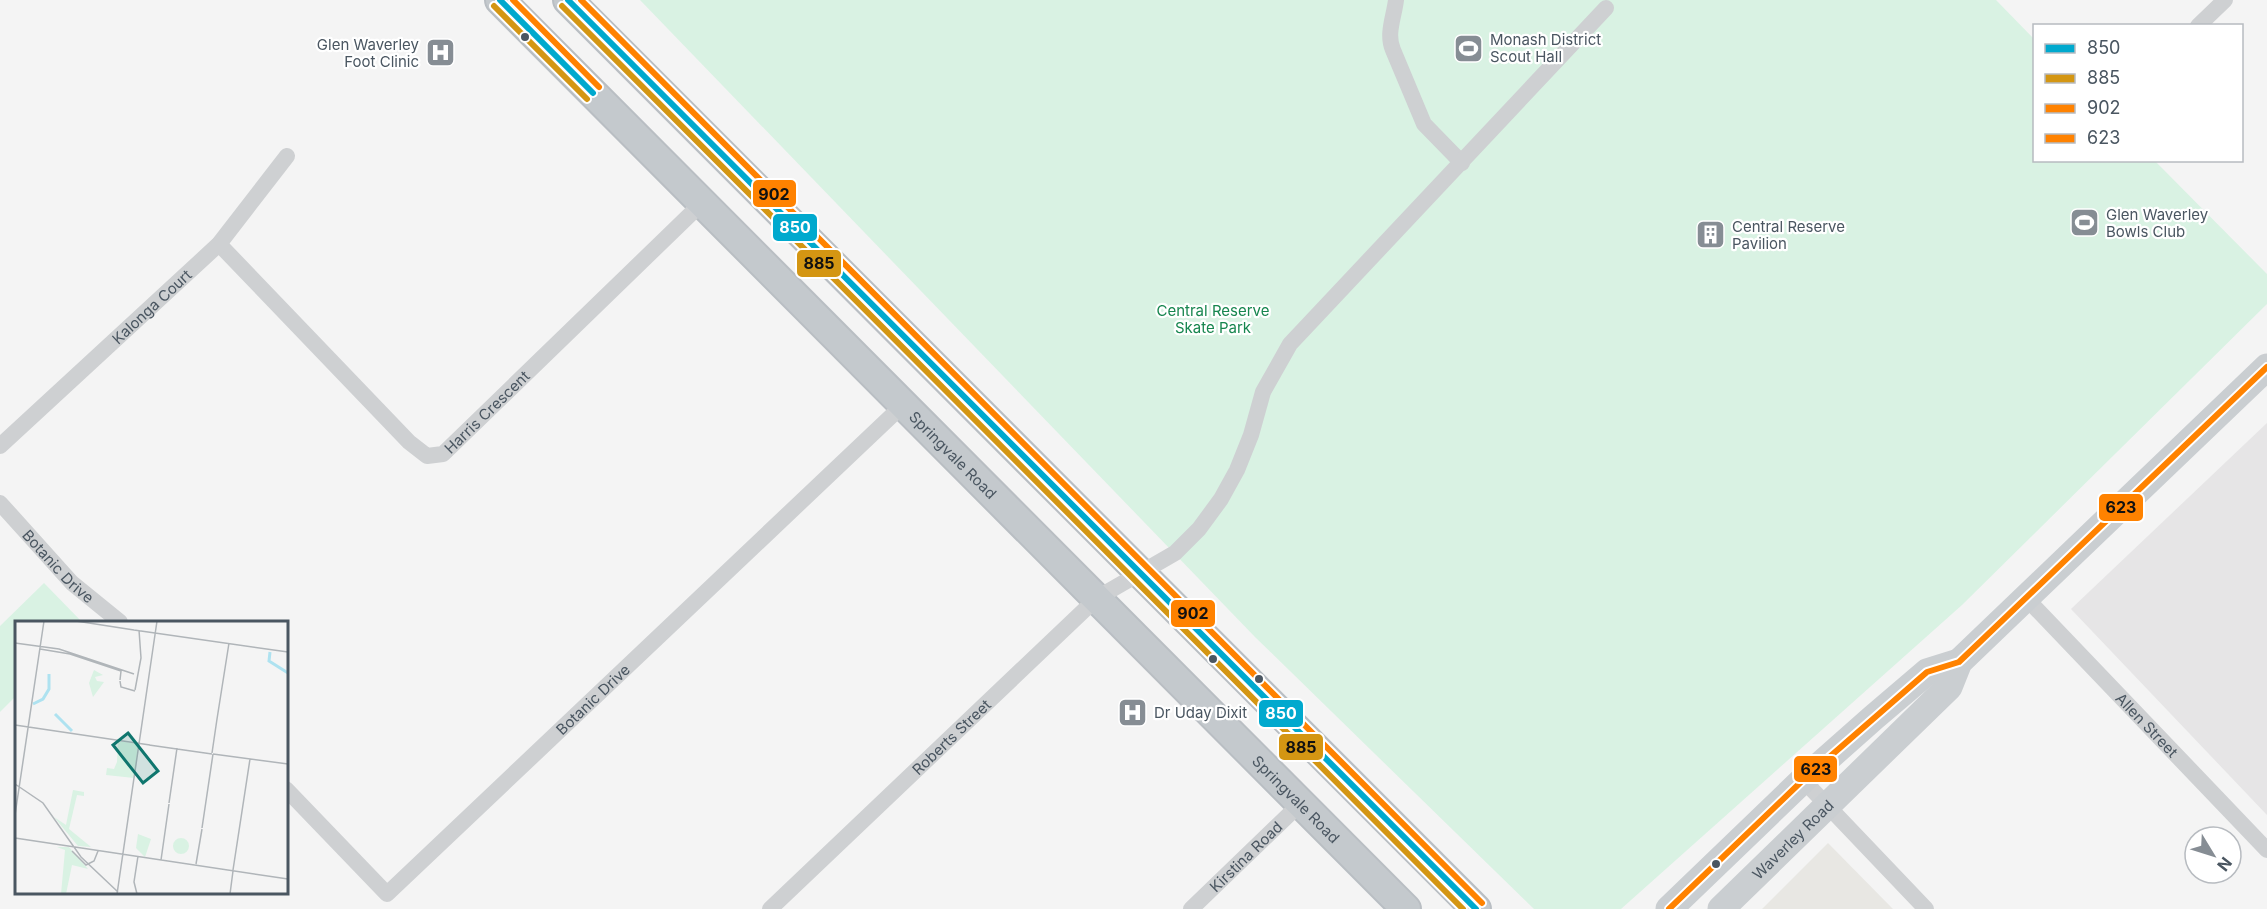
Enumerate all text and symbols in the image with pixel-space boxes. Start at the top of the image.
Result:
legend [2033,24,2243,162]
place label: Monash District Scout Hall [1490,30,1601,66]
unlabelled marker [519,31,531,43]
sports icon: Monash District Scout Hall [1453,32,1485,64]
place label: Glen Waverley Foot Clinic [317,35,420,71]
hospital icon: Glen Waverley Foot Clinic [424,37,456,69]
text: 850 [2087,37,2120,58]
text: 885 [2087,67,2120,88]
text: 902 [2087,97,2121,118]
text: 623 [2087,127,2120,148]
line badge: 902 [752,179,797,208]
text: 902 [758,184,790,204]
place label: Glen Waverley Bowls Club [2106,205,2209,241]
sports icon: Glen Waverley Bowls Club [2069,207,2101,239]
line badge: 850 [772,213,818,242]
text: 850 [779,217,811,237]
place label: Central Reserve Pavilion [1732,217,1845,253]
building icon: Central Reserve Pavilion [1695,219,1727,251]
line badge: 885 [796,249,842,278]
text: 885 [803,253,835,273]
street label: Kalonga Court [108,265,195,348]
park label: Central Reserve Skate Park [1157,301,1270,337]
street label: Harris Crescent [440,366,533,457]
street label: Springvale Road [906,407,1001,503]
line badge: 623 [2098,493,2144,522]
text: 623 [2106,497,2136,517]
street label: Botanic Drive [19,525,98,607]
line badge: 902 [1170,599,1216,628]
text: 902 [1177,603,1209,623]
inset map [15,621,288,894]
unlabelled marker [1207,653,1219,665]
street label: Botanic Drive [552,660,634,739]
unlabelled marker [1253,673,1265,685]
street label: Allen Street [2112,689,2182,761]
street label: Roberts Street [908,695,995,779]
hospital icon: Dr Uday Dixit [1117,696,1149,728]
line badge: 850 [1258,699,1304,728]
place label: Dr Uday Dixit [1154,703,1247,722]
text: 850 [1265,703,1297,723]
line badge: 885 [1278,733,1324,761]
text: 885 [1285,737,1317,757]
street label: Springvale Road [1249,751,1344,847]
line badge: 623 [1793,755,1838,783]
text: 623 [1801,759,1831,779]
street label: Waverley Road [1748,795,1837,883]
street label: Kirstina Road [1205,817,1286,896]
north arrow [2183,825,2243,885]
text: N [2213,853,2236,875]
unlabelled marker [1710,858,1722,870]

